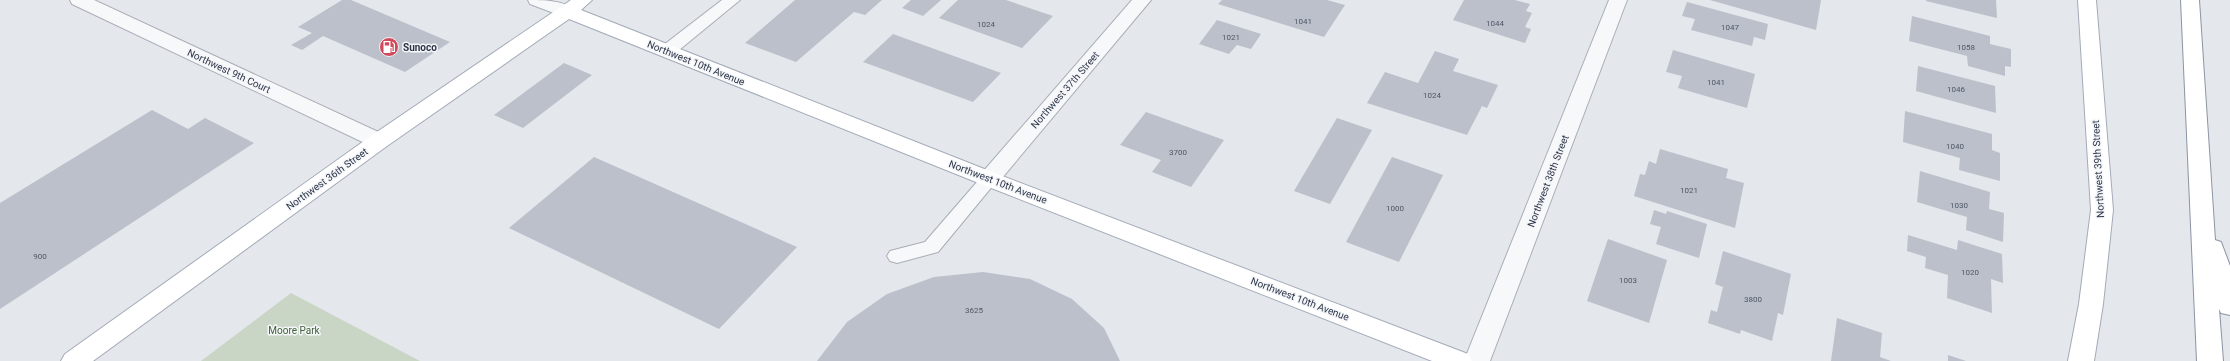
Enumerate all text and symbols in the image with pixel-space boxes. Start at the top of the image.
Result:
house number: 1041 [1294,17,1312,26]
house number: 1044 [1486,19,1504,28]
house number: 1024 [977,20,995,29]
house number: 1047 [1721,23,1739,32]
house number: 1021 [1222,33,1240,42]
fuel station icon: Sunoco [378,36,400,58]
street label: Northwest 10th Avenue [646,38,746,88]
place label: Sunoco [403,42,437,53]
house number: 1058 [1957,43,1975,52]
street label: Northwest 9th Court [186,47,272,95]
street label: Northwest 37th Street [1029,49,1101,131]
house number: 1041 [1707,78,1725,87]
house number: 1046 [1947,85,1965,94]
house number: 1024 [1423,91,1441,100]
street label: Northwest 39th Street [2090,120,2106,218]
street label: Northwest 38th Street [1525,133,1571,229]
house number: 1040 [1946,142,1964,151]
street label: Northwest 36th Street [284,146,370,212]
house number: 3700 [1169,148,1187,157]
street label: Northwest 10th Avenue [947,158,1049,206]
house number: 1021 [1680,186,1698,195]
house number: 1030 [1950,201,1968,210]
house number: 1000 [1386,204,1404,213]
house number: 900 [33,252,47,261]
house number: 1020 [1961,268,1979,277]
street label: Northwest 10th Avenue [1249,275,1351,323]
house number: 1003 [1619,276,1637,285]
house number: 3800 [1744,295,1762,304]
house number: 3625 [965,306,983,315]
park label: Moore Park [268,325,321,336]

